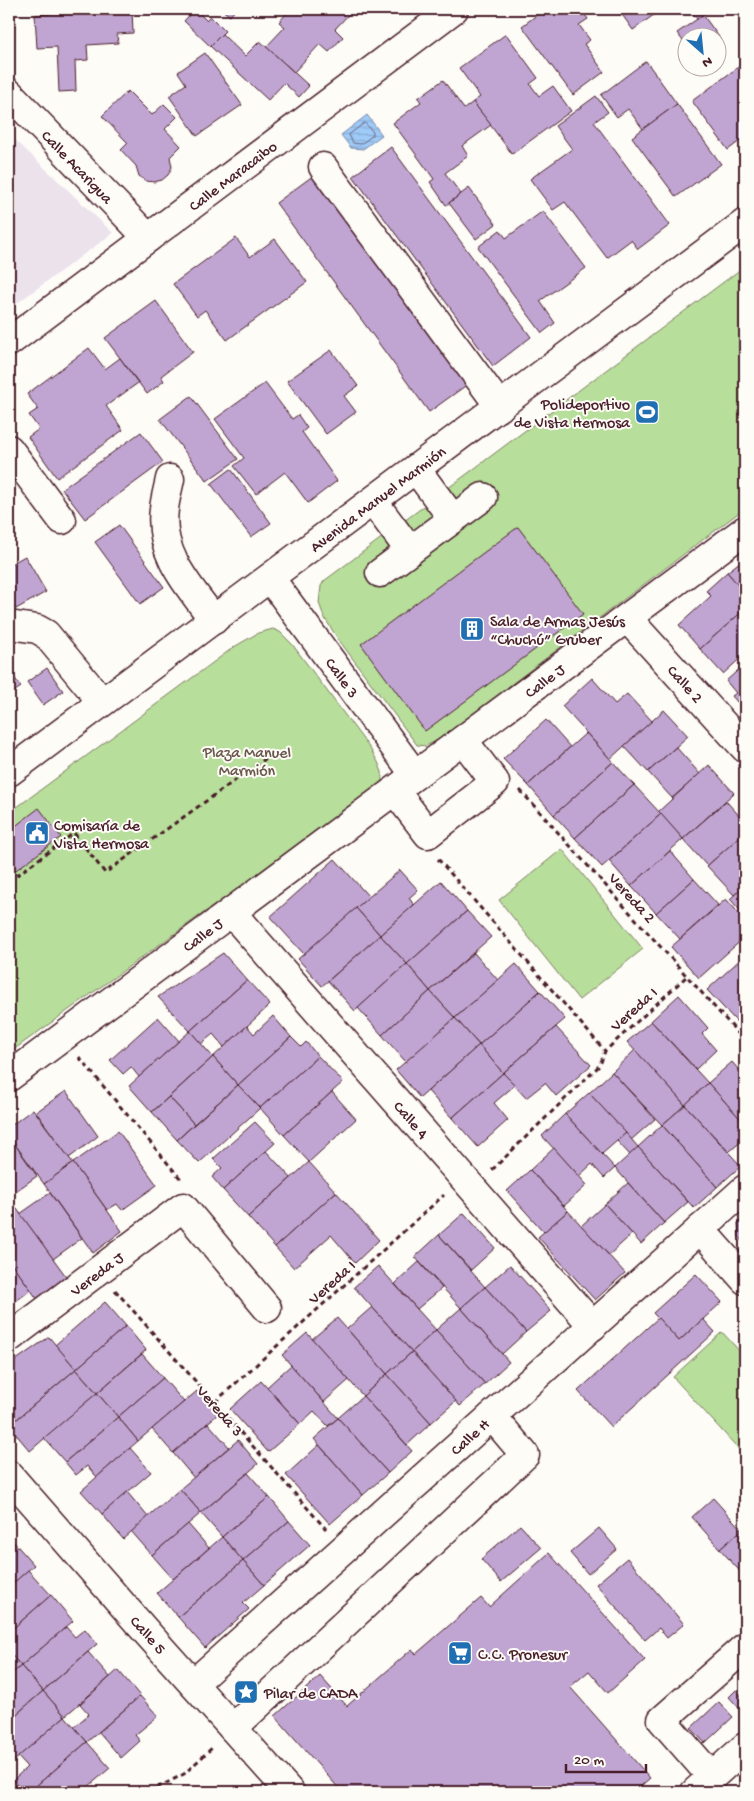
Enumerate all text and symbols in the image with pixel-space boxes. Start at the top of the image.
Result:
north arrow [676,28,726,78]
text: N [699,52,715,71]
street label: Calle Acarigua [36,128,116,210]
street label: Calle Maracaibo [186,138,282,217]
place label: Polideportivo de Vista Hermosa [514,397,631,434]
sports icon: Polideportivo de Vista Hermosa [634,399,660,425]
street label: Avenida Manuel Marmión [308,443,451,558]
place label: Sala de Armas Jesús “Chuchú” Gruber [490,614,626,651]
building icon: Sala de Armas Jesús “Chuchú” Gruber [459,616,485,642]
street label: Calle 3 [319,655,361,703]
street label: Calle J [522,661,571,704]
street label: Calle 2 [661,662,705,708]
park label: Plaza Manuel Marmión [202,745,291,782]
place label: Comisaría de Vista Hermosa [53,818,150,855]
public building icon: Comisaría de Vista Hermosa [24,820,50,846]
street label: Vereda 2 [602,870,658,928]
street label: Calle J [180,915,229,958]
street label: Vereda I [607,984,663,1037]
street label: Calle 4 [388,1098,431,1145]
street label: Vereda J [67,1249,130,1303]
street label: Vereda I [305,1257,361,1310]
street label: Vereda 3 [190,1382,246,1442]
street label: Calle H [448,1416,495,1461]
street label: Calle 5 [124,1613,169,1659]
supermarket icon: C.C. Pronesur [447,1640,473,1666]
place label: C.C. Pronesur [478,1647,568,1666]
place icon: Pilar de CADA [233,1679,259,1705]
place label: Pilar de CADA [263,1686,359,1705]
scale bar [566,1741,646,1773]
text: 20 m [574,1752,604,1770]

